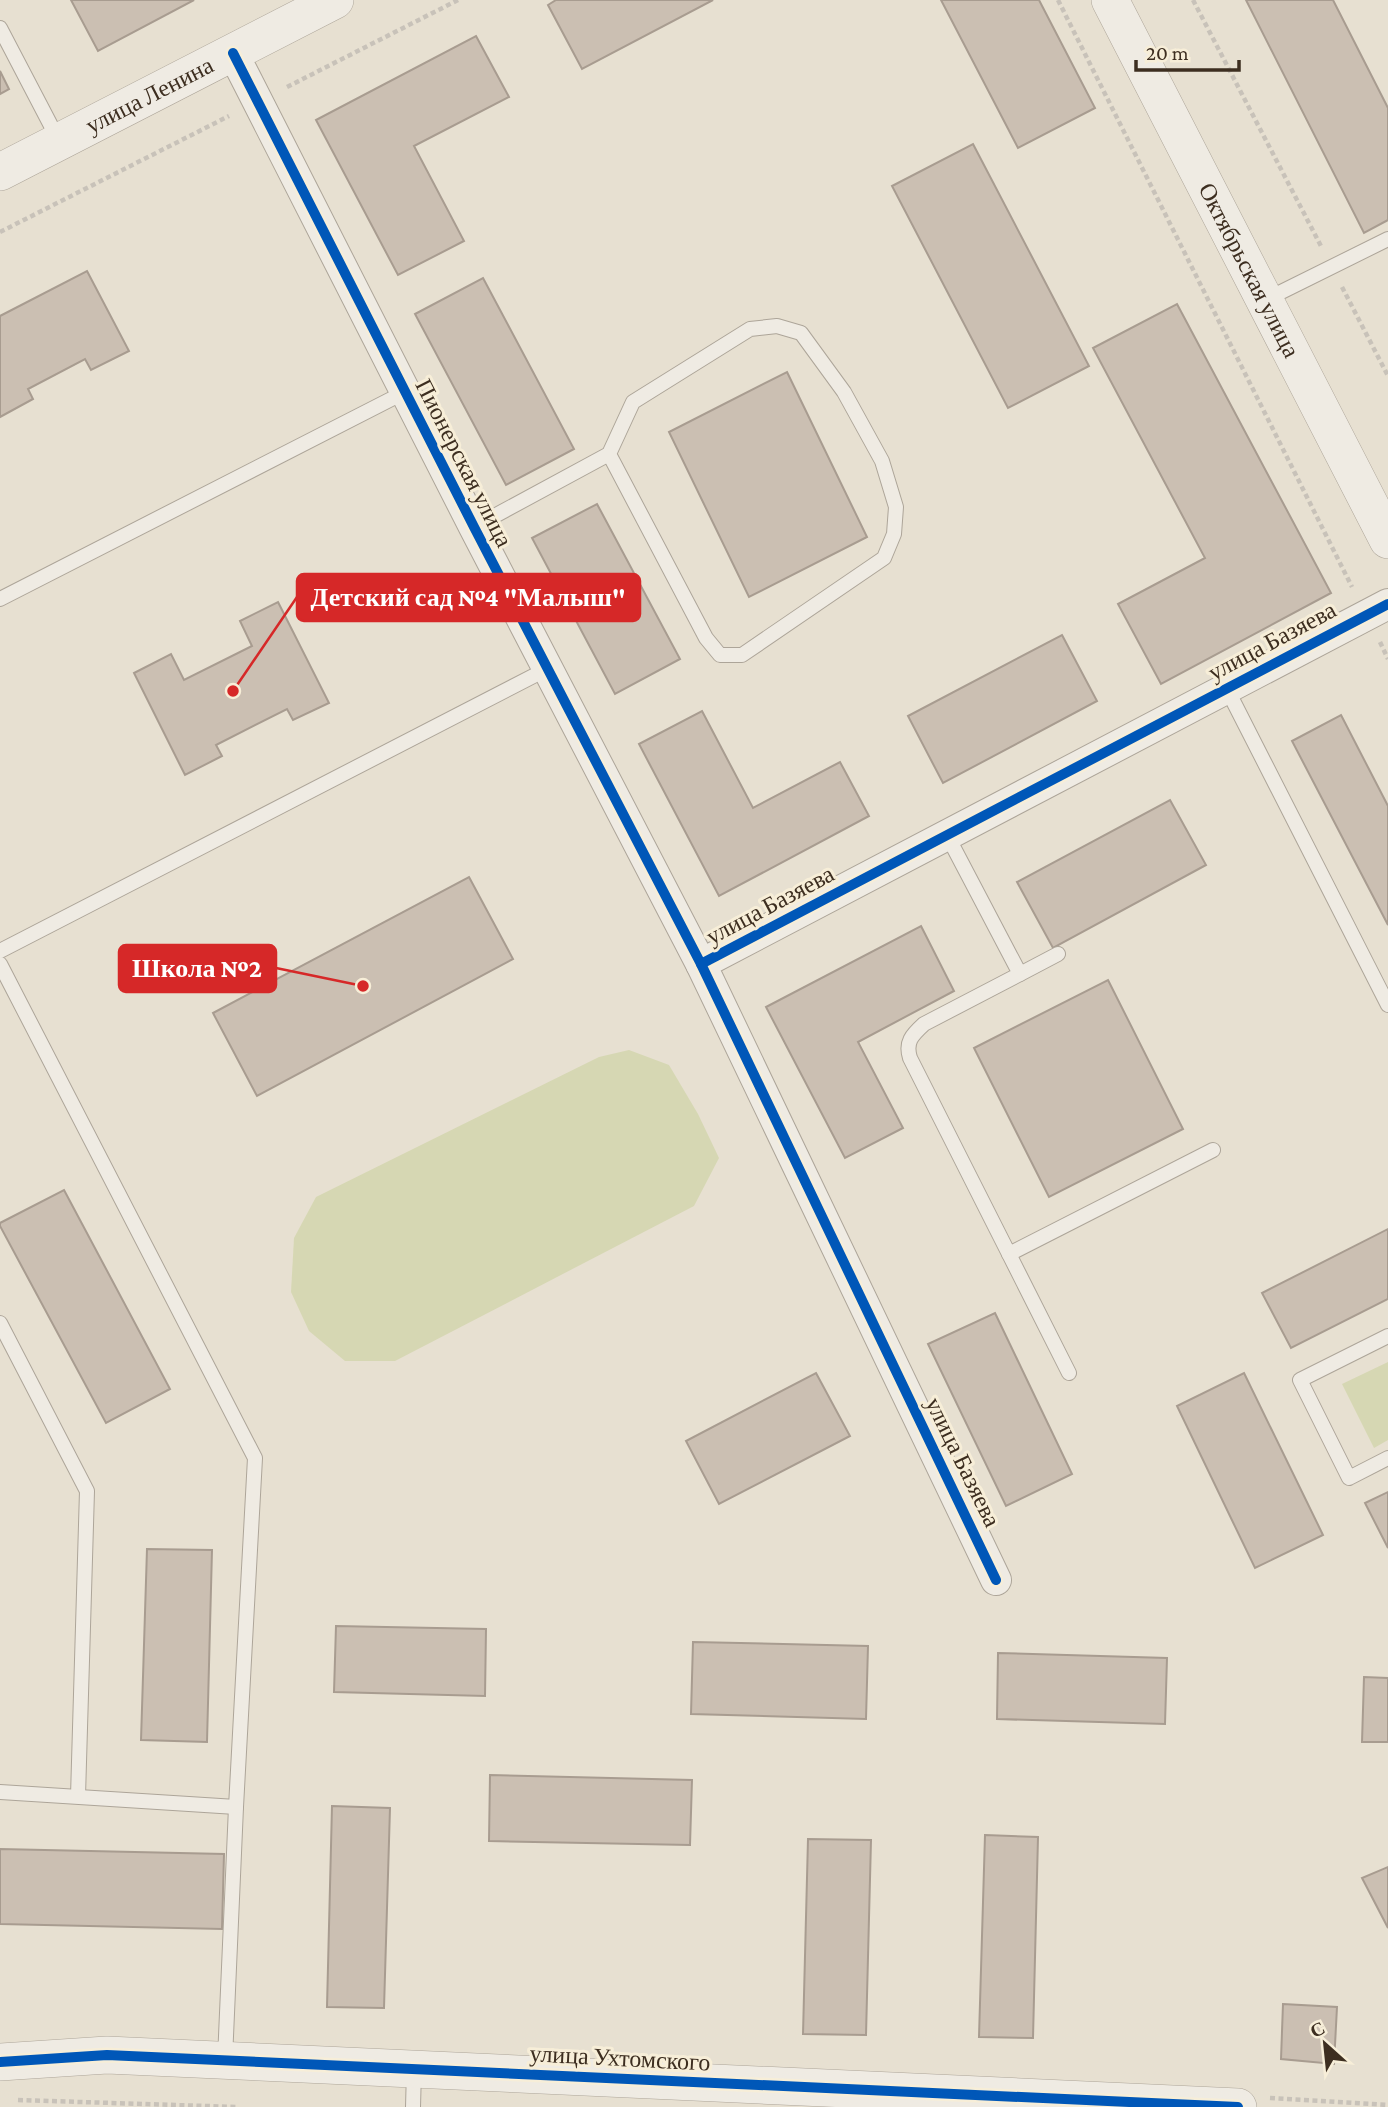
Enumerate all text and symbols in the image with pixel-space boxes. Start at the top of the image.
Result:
scale bar [1136,28,1239,72]
text: 20 m [1146,41,1189,65]
street label: улица Ленина [81,51,218,139]
street label: Октябрьская улица [1194,178,1306,362]
street label: Пионерская улица [410,374,519,552]
callout: Детский сад №4 "Малыш" [297,574,640,621]
text: Детский сад №4 "Малыш" [311,583,625,612]
street label: улица Базяева [1203,595,1341,686]
street label: улица Базяева [701,859,839,950]
callout: Школа №2 [119,945,276,992]
text: Школа №2 [132,954,262,983]
street label: улица Базяева [920,1392,1007,1531]
north arrow [1290,2009,1360,2079]
text: С [1307,2017,1328,2042]
street label: улица Ухтомского [529,2039,711,2076]

